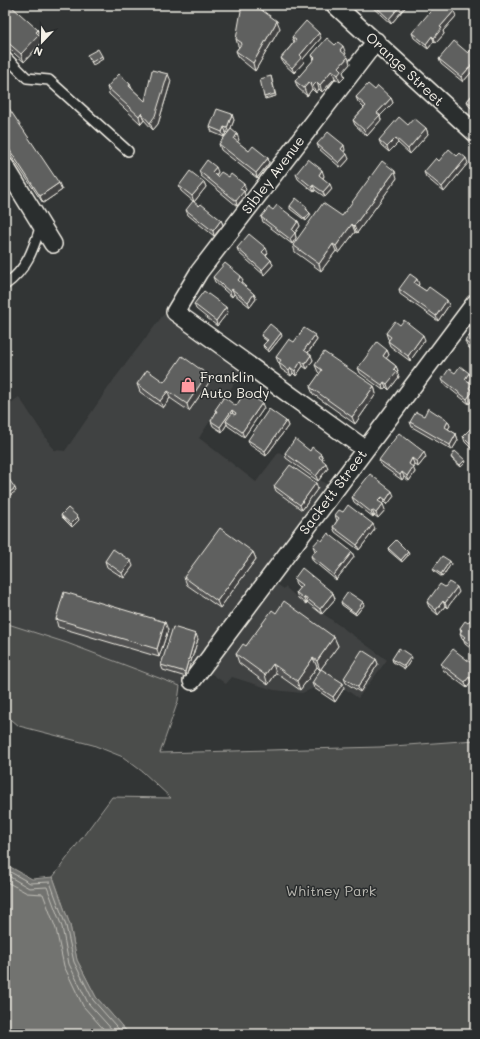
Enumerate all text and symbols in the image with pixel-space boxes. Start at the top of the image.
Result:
north arrow [22,22,62,62]
street label: Orange Street [362,27,449,110]
text: N [31,43,45,60]
street label: Sibley Avenue [237,132,308,218]
place label: Franklin Auto Body [200,367,269,402]
shop icon: Franklin Auto Body [179,376,197,394]
street label: Sackett Street [294,445,371,538]
park label: Whitney Park [286,881,376,900]

